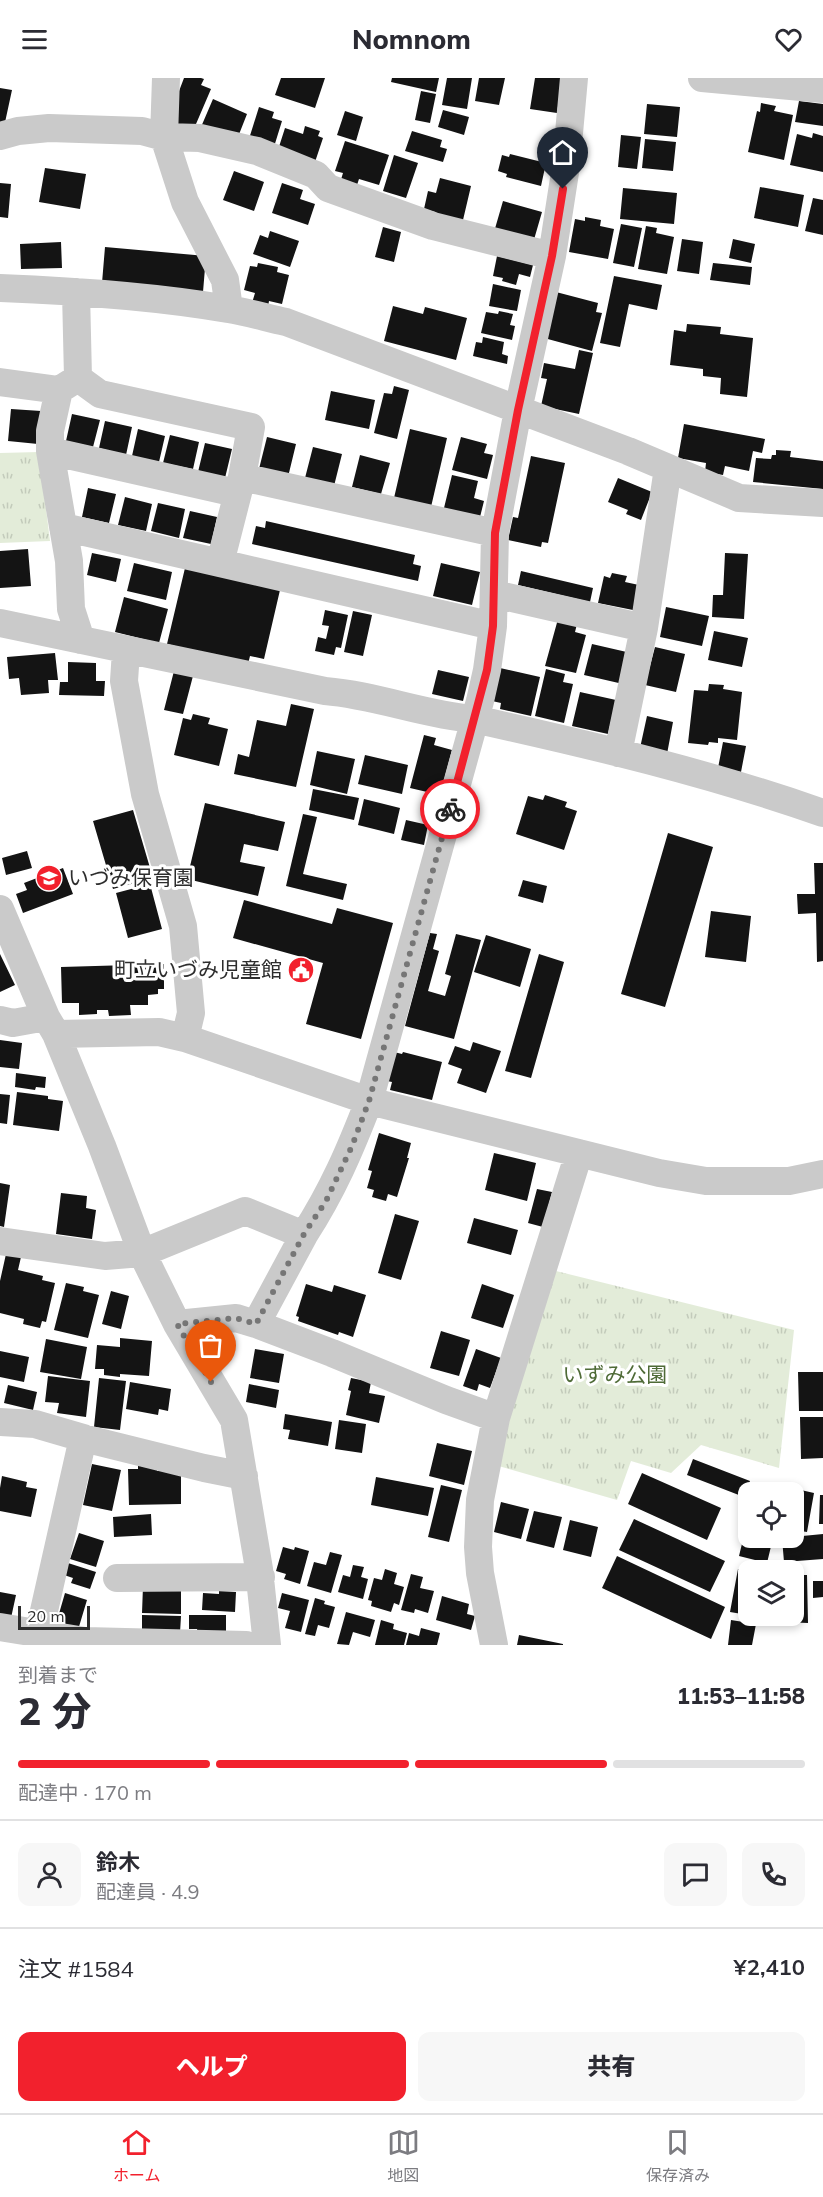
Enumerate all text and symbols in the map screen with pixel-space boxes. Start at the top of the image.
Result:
text: Nomnom [352,22,471,56]
icon: menu [18,23,51,56]
icon: heart [772,23,805,56]
pin [537,127,588,189]
icon: home [546,136,579,169]
courier [420,779,480,839]
icon: bike [434,793,467,826]
school or university icon: いづみ保育園 [34,863,64,893]
place label: いづみ保育園 [68,864,194,890]
public building icon: 町立いづみ児童館 [286,955,316,985]
place label: 町立いづみ児童館 [114,956,282,982]
pin [185,1320,236,1382]
icon: bag [194,1329,227,1362]
park label: いずみ公園 [563,1361,668,1387]
map controls [738,1482,804,1626]
button: locate [738,1482,804,1548]
button: layers [738,1560,804,1626]
scale bar [18,1603,90,1630]
text: 20 m [27,1606,64,1626]
text: 到着まで [18,1662,98,1687]
text: 11:53–11:58 [677,1682,805,1710]
text: 2 分 [18,1686,91,1735]
text: 配達中 · 170 m [18,1780,152,1805]
button: person [18,1843,81,1906]
button: chat [664,1843,727,1906]
button: phone [742,1843,805,1906]
text: 鈴木 [96,1848,140,1876]
text: 配達員 · 4.9 [96,1879,200,1904]
text: ¥2,410 [734,1953,805,1981]
text: 注文 #1584 [18,1955,134,1983]
button: ヘルプ [18,2032,406,2101]
button: 共有 [418,2032,805,2101]
tab: ホーム [113,2126,161,2186]
tab: 地図 [387,2126,420,2186]
tab: 保存済み [646,2126,710,2186]

